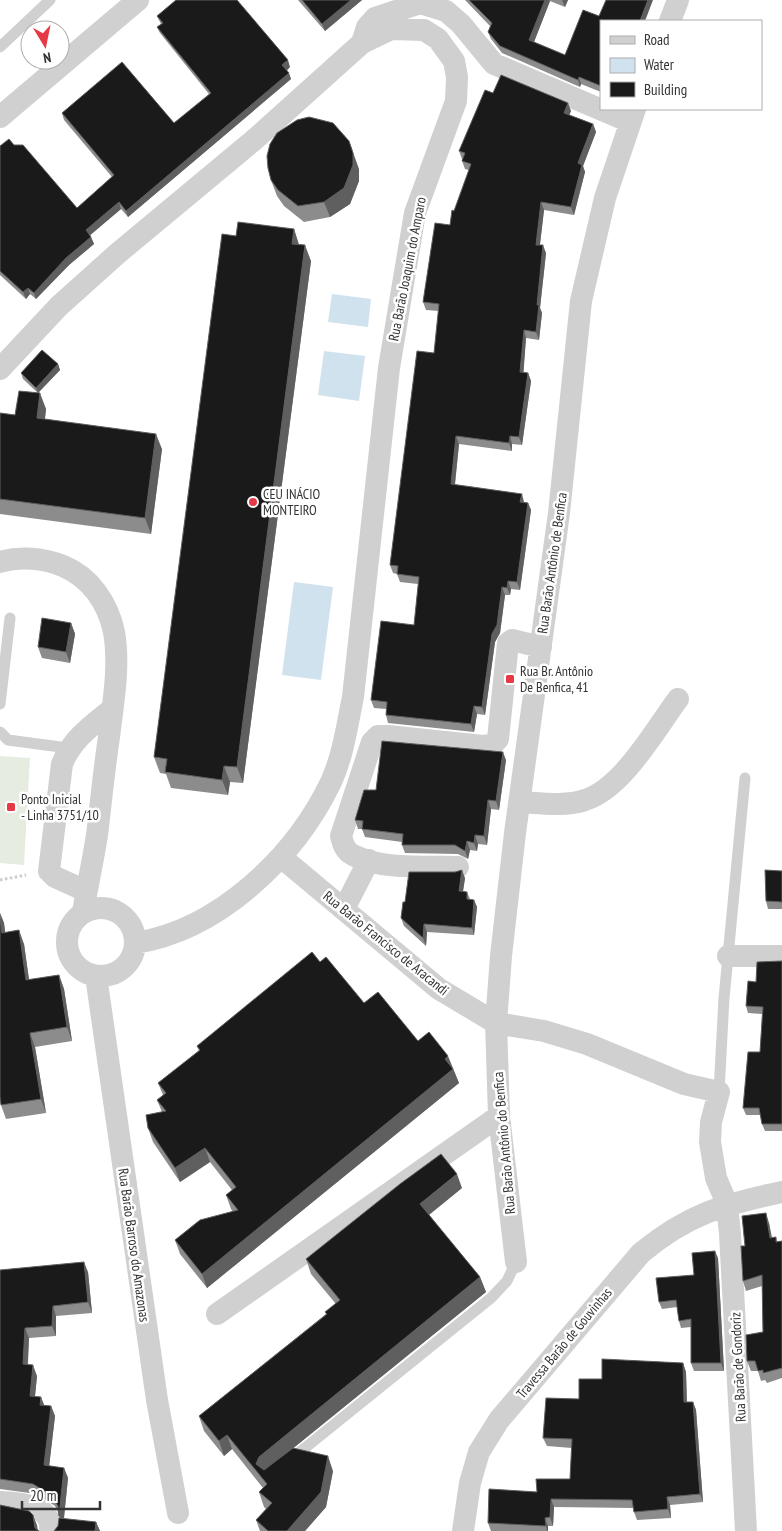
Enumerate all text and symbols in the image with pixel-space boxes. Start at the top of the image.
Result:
north arrow [20,20,70,70]
legend [600,20,762,110]
text: Road [644,30,670,49]
text: N [42,48,53,67]
text: Water [644,55,675,74]
text: Building [644,80,687,99]
street label: Rua Barão Joaquim do Amparo [384,195,430,343]
place label: CEU INÁCIO MONTEIRO [263,485,320,519]
street label: Rua Barão Antônio de Benfica [533,491,571,635]
marker: CEU INÁCIO MONTEIRO [247,496,259,508]
place label: Rua Br. Antônio De Benfica, 41 [520,662,593,696]
marker: Rua Br. Antônio De Benfica, 41 [504,673,516,685]
place label: Ponto Inicial - Linha 3751/10 [21,790,99,824]
marker: Ponto Inicial - Linha 3751/10 [5,801,17,813]
street label: Rua Barão Francisco de Aracandi [320,887,452,999]
street label: Rua Barão Antônio do Benfica [489,1071,519,1215]
street label: Rua Barão Barroso do Amazonas [114,1167,154,1323]
street label: Travessa Barão de Gouvinhas [512,1284,616,1402]
street label: Rua Barão de Gondoriz [726,1312,750,1422]
scale bar [22,1478,100,1510]
text: 20 m [30,1486,56,1505]

